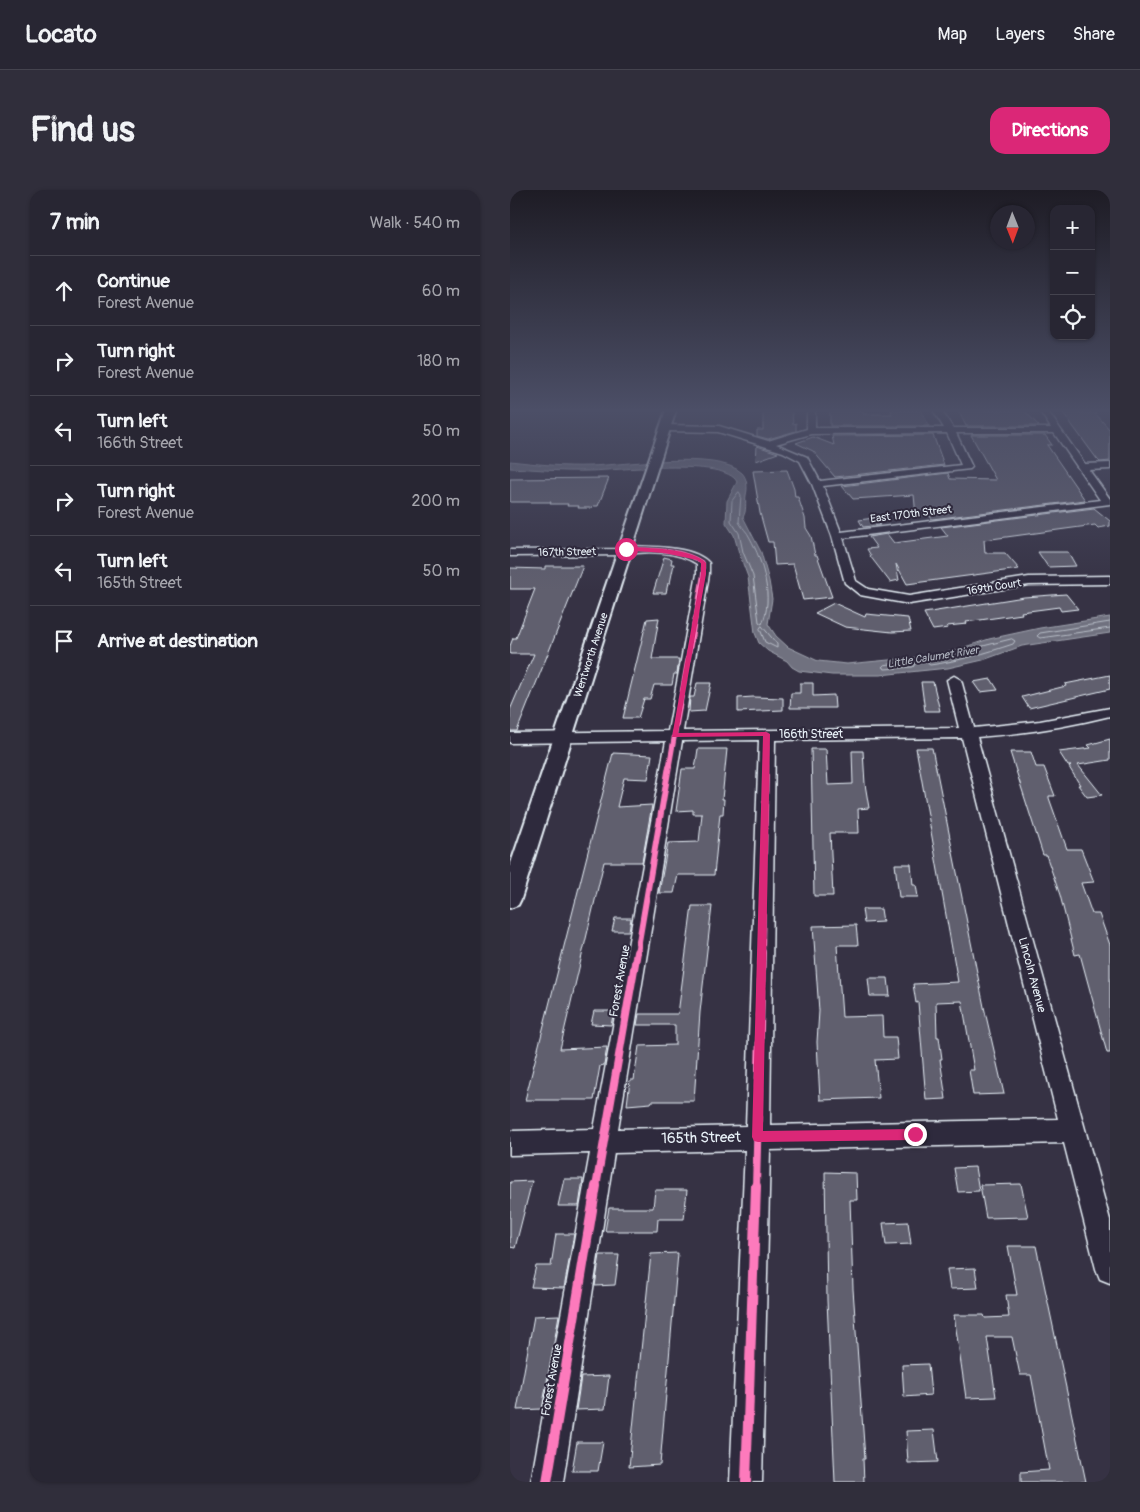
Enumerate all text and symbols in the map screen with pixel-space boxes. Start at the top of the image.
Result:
text: Locato [25,20,97,49]
text: Map [938,23,967,46]
text: Layers [995,23,1045,46]
text: Share [1073,23,1115,46]
button: Directions [990,107,1110,154]
text: Find us [30,108,135,152]
north arrow [990,205,1035,250]
map controls [1050,205,1095,340]
button: + [1050,205,1095,250]
text: 7 min [50,209,100,236]
text: Walk · 540 m [370,213,460,233]
button: − [1050,250,1095,295]
text: Continue [97,269,170,293]
icon: ahead [50,277,78,305]
text: 60 m [422,281,460,301]
text: Forest Avenue [97,293,194,313]
button: locate [1050,295,1095,340]
text: Turn right [97,339,175,363]
icon: right [50,347,78,375]
text: 180 m [417,351,460,371]
text: Forest Avenue [97,363,194,383]
text: Turn left [97,409,167,433]
icon: left [50,417,78,445]
text: 50 m [423,421,460,441]
text: 166th Street [97,433,183,453]
text: Turn right [97,479,175,503]
icon: right [50,487,78,515]
text: 200 m [412,491,460,511]
street label: East 170th Street [870,502,953,525]
text: Forest Avenue [97,503,194,523]
route start [615,538,638,561]
street label: 167th Street [538,545,597,559]
text: Turn left [97,549,167,573]
icon: left [50,557,78,585]
text: 50 m [423,561,460,581]
text: 165th Street [97,573,182,593]
street label: 169th Court [966,576,1023,598]
street label: Wentworth Avenue [571,611,611,699]
icon: arrive [50,627,78,655]
text: Arrive at destination [97,629,258,653]
water label: Little Calumet River [886,643,982,671]
street label: 166th Street [779,727,843,742]
street label: Lincoln Avenue [1015,936,1049,1014]
street label: Forest Avenue [606,944,634,1018]
route end [904,1123,927,1146]
street label: 165th Street [661,1128,742,1148]
street label: Forest Avenue [538,1343,566,1417]

